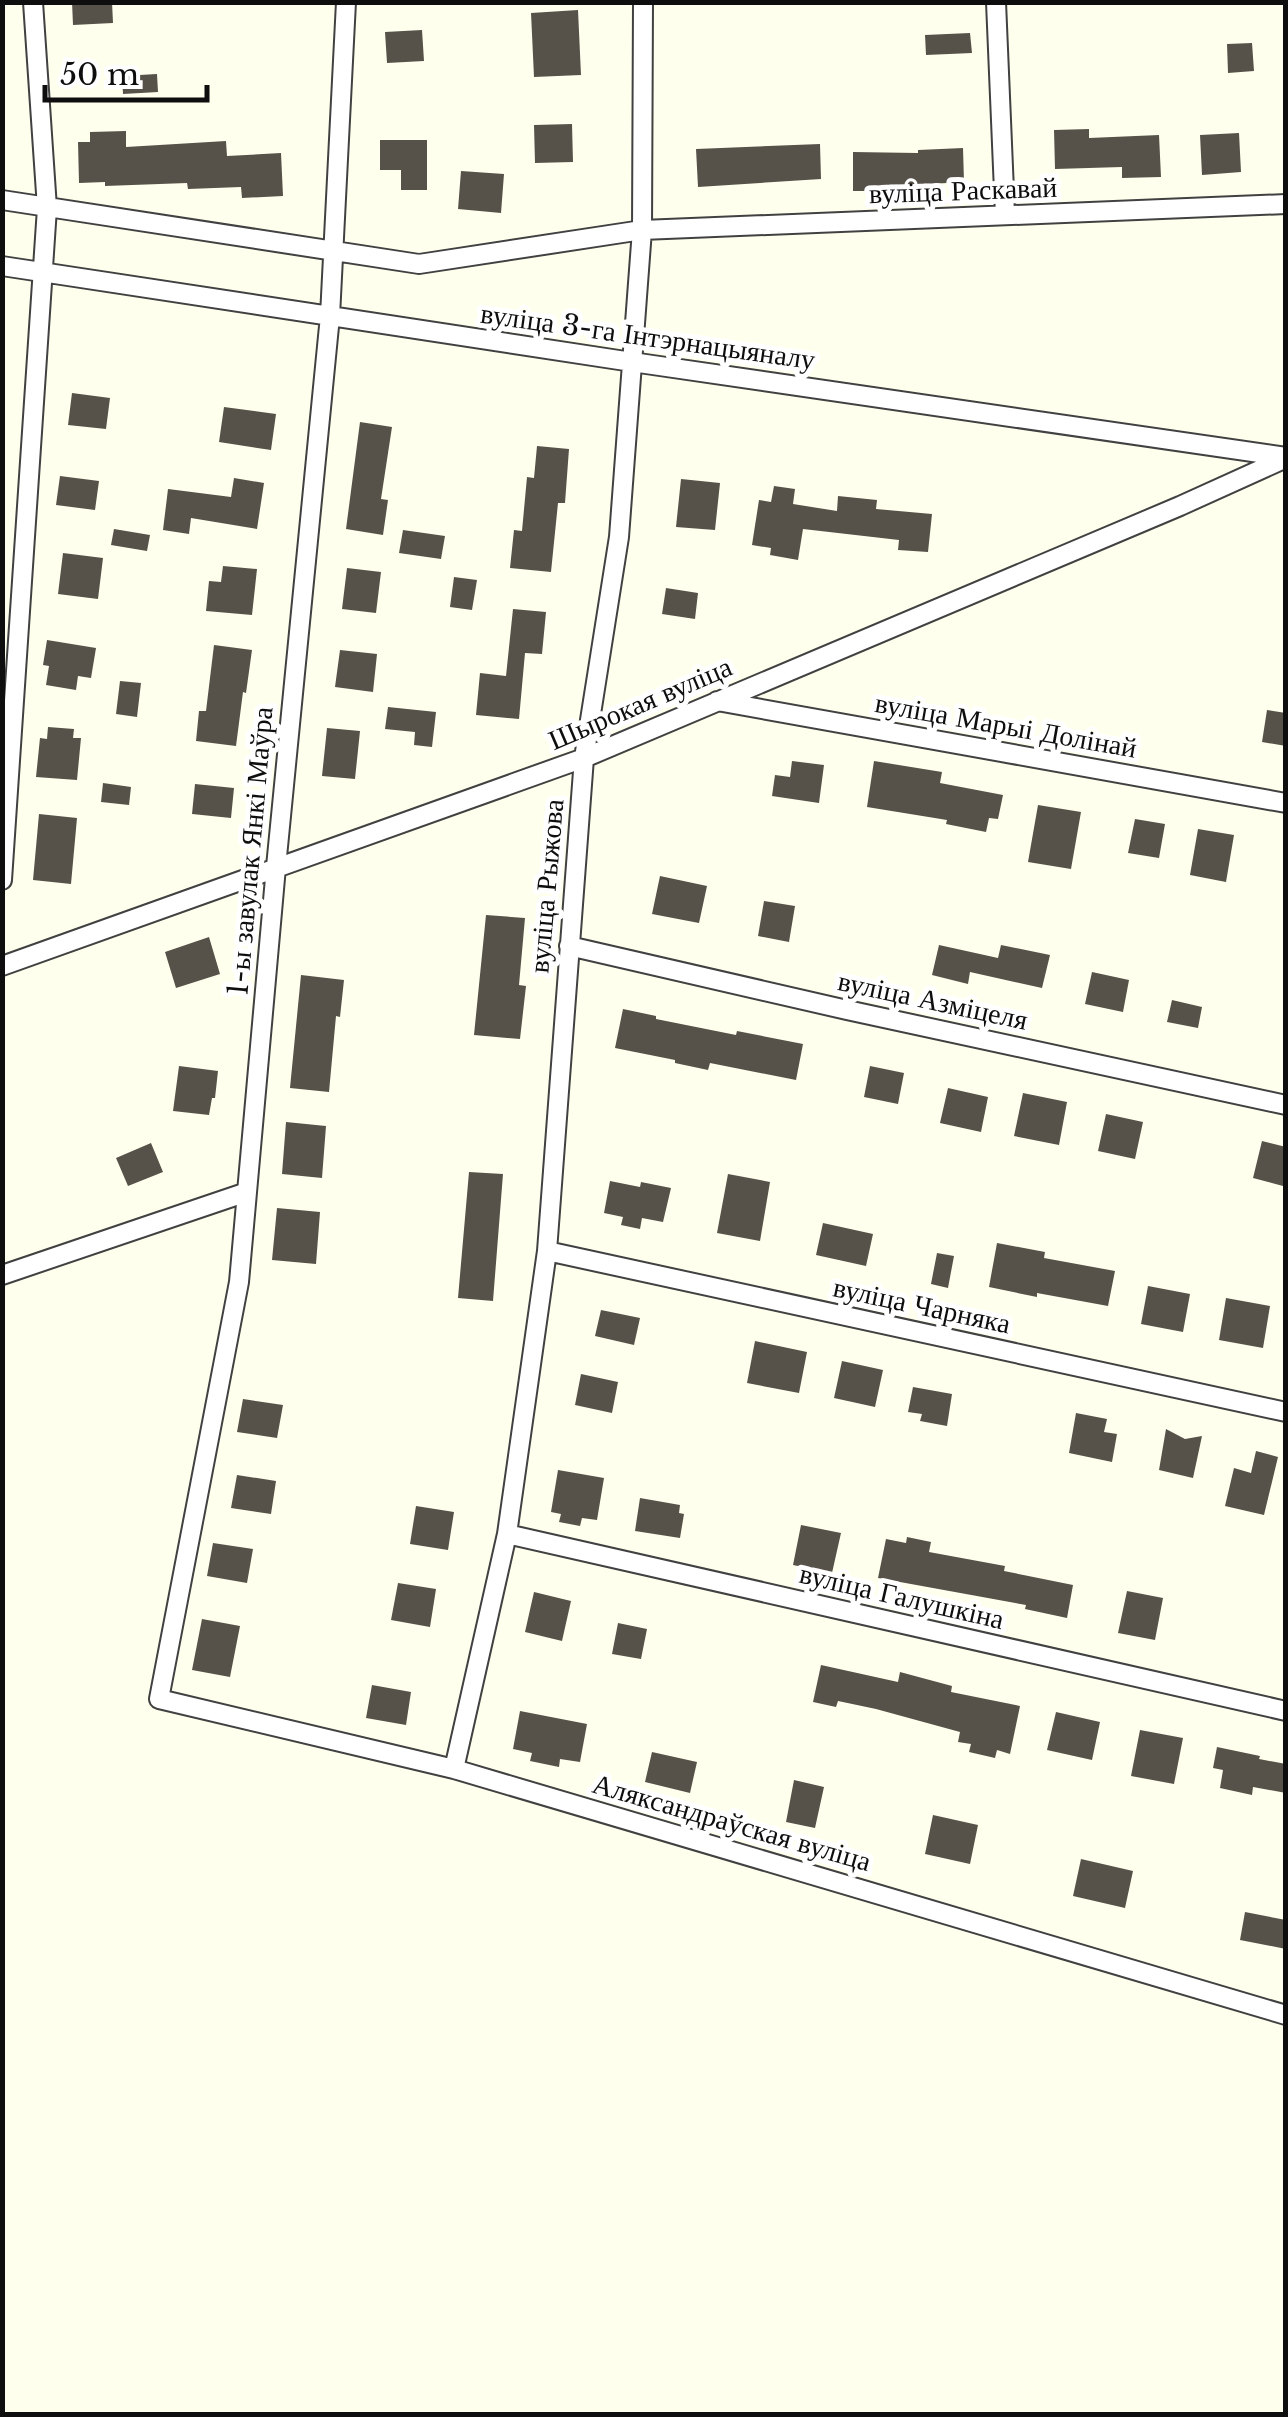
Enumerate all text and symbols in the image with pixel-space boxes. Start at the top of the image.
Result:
scale bar [45,40,208,102]
text: 50 m [60,56,139,93]
street label: вуліца Раскавай [868,170,1058,211]
street label: вуліца 3-га Інтэрнацыяналу [478,296,817,377]
street label: Шырокая вуліца [543,649,738,758]
street label: вуліца Марыі Долінай [872,685,1139,766]
street label: 1-ы завулак Янкі Маўра [220,705,281,997]
street label: вуліца Рыжова [521,797,572,975]
street label: вуліца Азміцеля [835,963,1031,1038]
street label: вуліца Чарняка [830,1270,1014,1341]
street label: вуліца Галушкіна [796,1556,1008,1637]
street label: Аляксандраўская вуліца [589,1766,876,1879]

